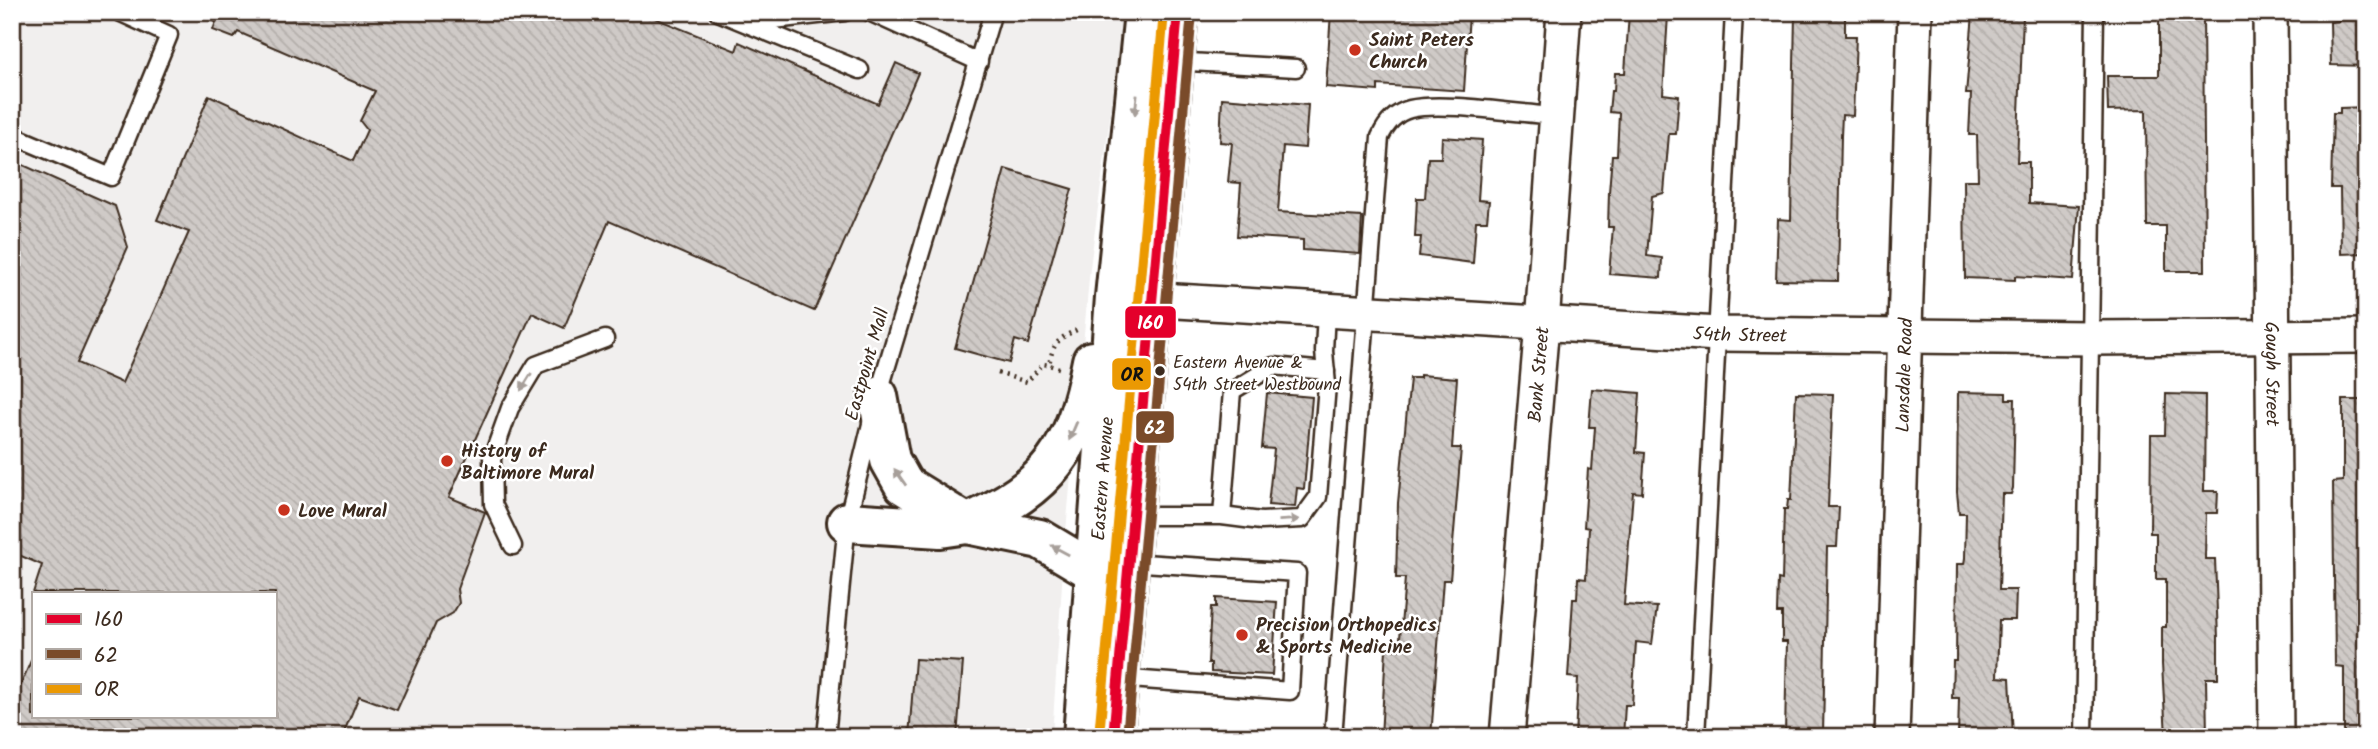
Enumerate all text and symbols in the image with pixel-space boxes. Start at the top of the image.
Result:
place label: Saint Peters Church [1369,26,1474,78]
marker: Saint Peters Church [1347,42,1363,58]
one-way arrow [1130,94,1141,116]
street label: Eastpoint Mall [838,304,898,424]
line badge: 160 [1124,305,1177,339]
text: 160 [1137,309,1163,339]
street label: Lansdale Road [1889,317,1922,433]
street label: 54th Street [1692,319,1788,352]
street label: Gough Street [2256,322,2286,427]
street label: Bank Street [1521,325,1559,424]
place label: Eastern Avenue & 54th Street Westbound [1173,350,1342,399]
line badge: OR [1111,357,1152,391]
text: OR [1120,361,1144,391]
marker: Eastern Avenue & 54th Street Westbound [1153,364,1167,378]
one-way arrow [520,372,533,391]
line badge: 62 [1135,410,1175,444]
text: 62 [1144,414,1166,444]
street label: Eastern Avenue [1084,415,1123,542]
one-way arrow [1067,421,1078,442]
place label: History of Baltimore Mural [461,437,595,489]
marker: History of Baltimore Mural [439,453,455,469]
one-way arrow [894,467,907,487]
place label: Love Mural [298,497,388,527]
marker: Love Mural [276,502,292,518]
one-way arrow [1279,514,1301,525]
one-way arrow [1050,544,1069,556]
legend [32,592,276,718]
text: 160 [94,604,123,637]
place label: Precision Orthopedics & Sports Medicine [1256,611,1437,663]
marker: Precision Orthopedics & Sports Medicine [1234,627,1250,643]
text: 62 [94,640,118,673]
text: OR [94,674,119,707]

